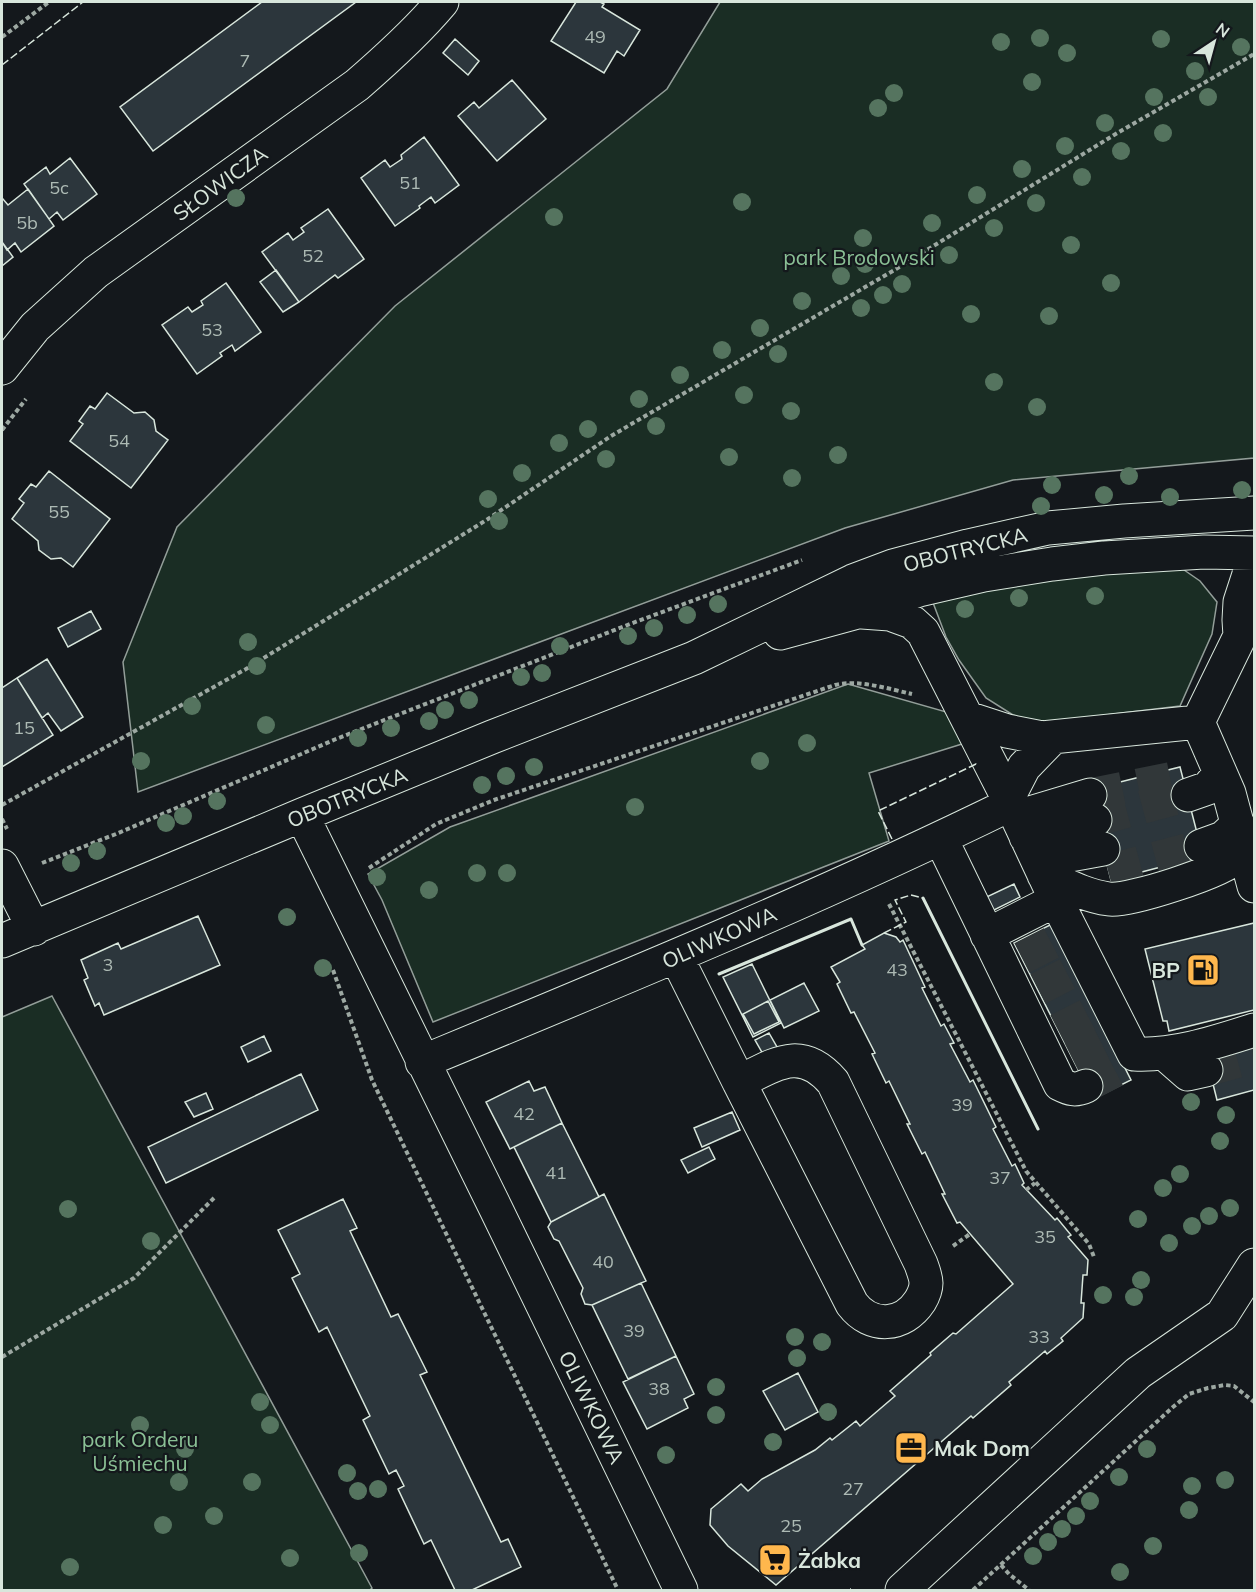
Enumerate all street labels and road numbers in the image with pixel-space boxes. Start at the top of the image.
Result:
street label: SŁOWICZA [168,140,273,226]
street label: OBOTRYCKA [900,521,1030,577]
street label: OBOTRYCKA [283,761,411,833]
street label: OLIWKOWA [658,900,781,974]
street label: OLIWKOWA [553,1346,631,1468]

